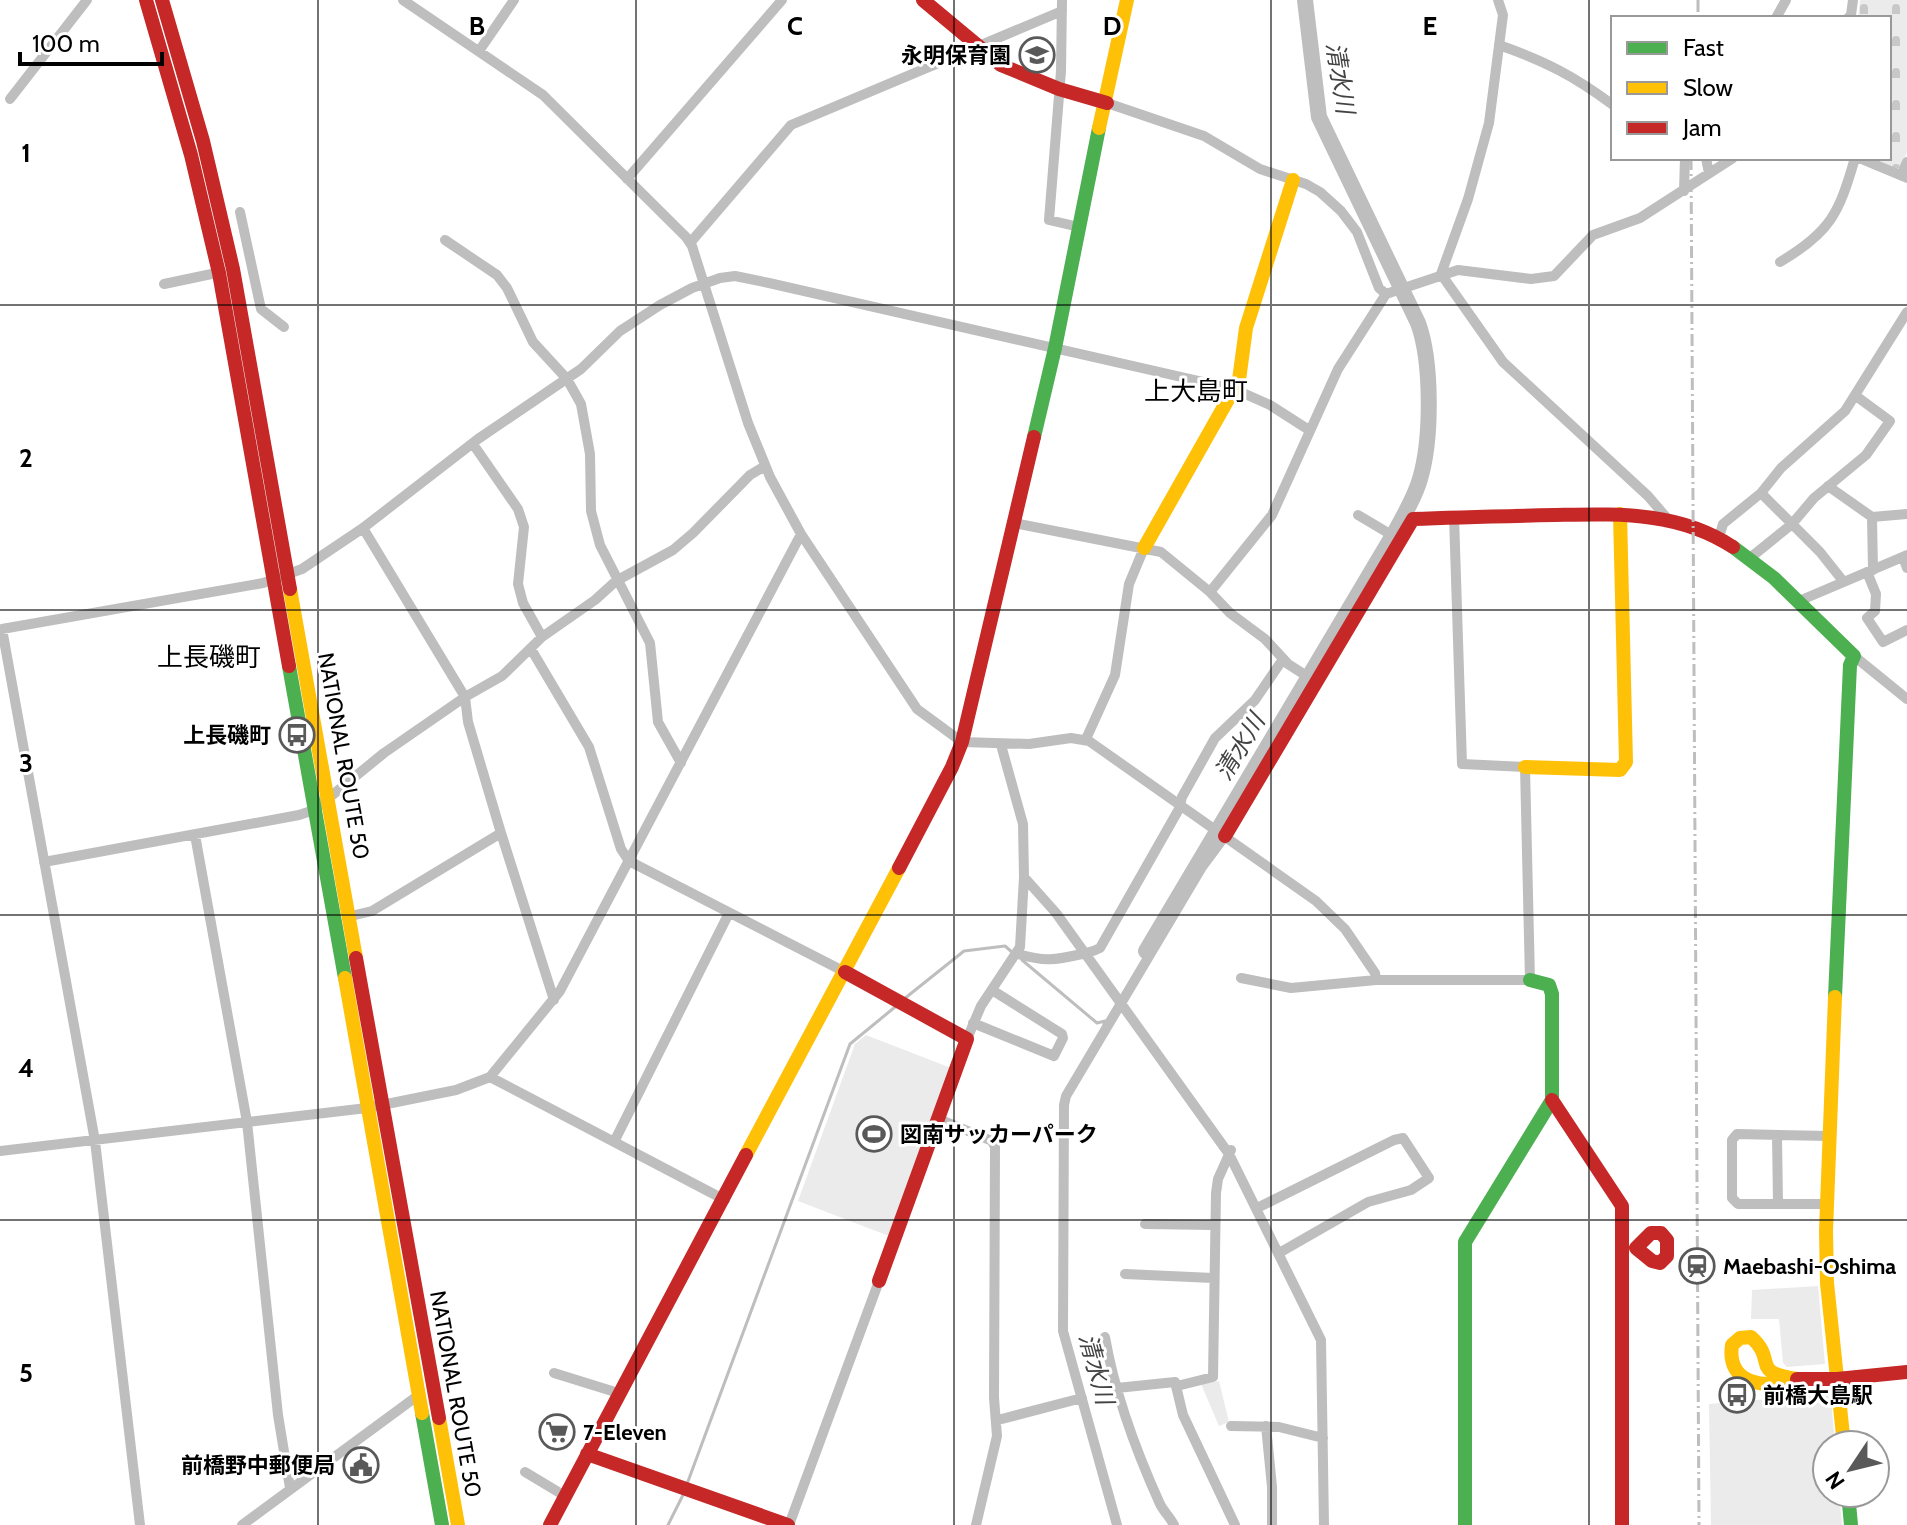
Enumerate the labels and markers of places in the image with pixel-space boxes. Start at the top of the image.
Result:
school or university icon: 永明保育園 [1018,36,1056,74]
place label: 永明保育園 [901,42,1011,69]
bus stop icon: 上長磯町 [278,716,316,754]
place label: 上長磯町 [183,722,271,749]
sports icon: 図南サッカーパーク [855,1115,893,1153]
place label: 図南サッカーパーク [900,1121,1098,1148]
station icon: Maebashi-Oshima [1678,1247,1716,1285]
place label: Maebashi-Oshima [1723,1253,1896,1280]
bus stop icon: 前橋大島駅 [1718,1376,1756,1414]
place label: 前橋大島駅 [1763,1382,1873,1409]
supermarket icon: 7-Eleven [538,1413,576,1451]
place label: 7-Eleven [583,1419,667,1446]
public building icon: 前橋野中郵便局 [342,1446,380,1484]
place label: 前橋野中郵便局 [181,1452,335,1479]

